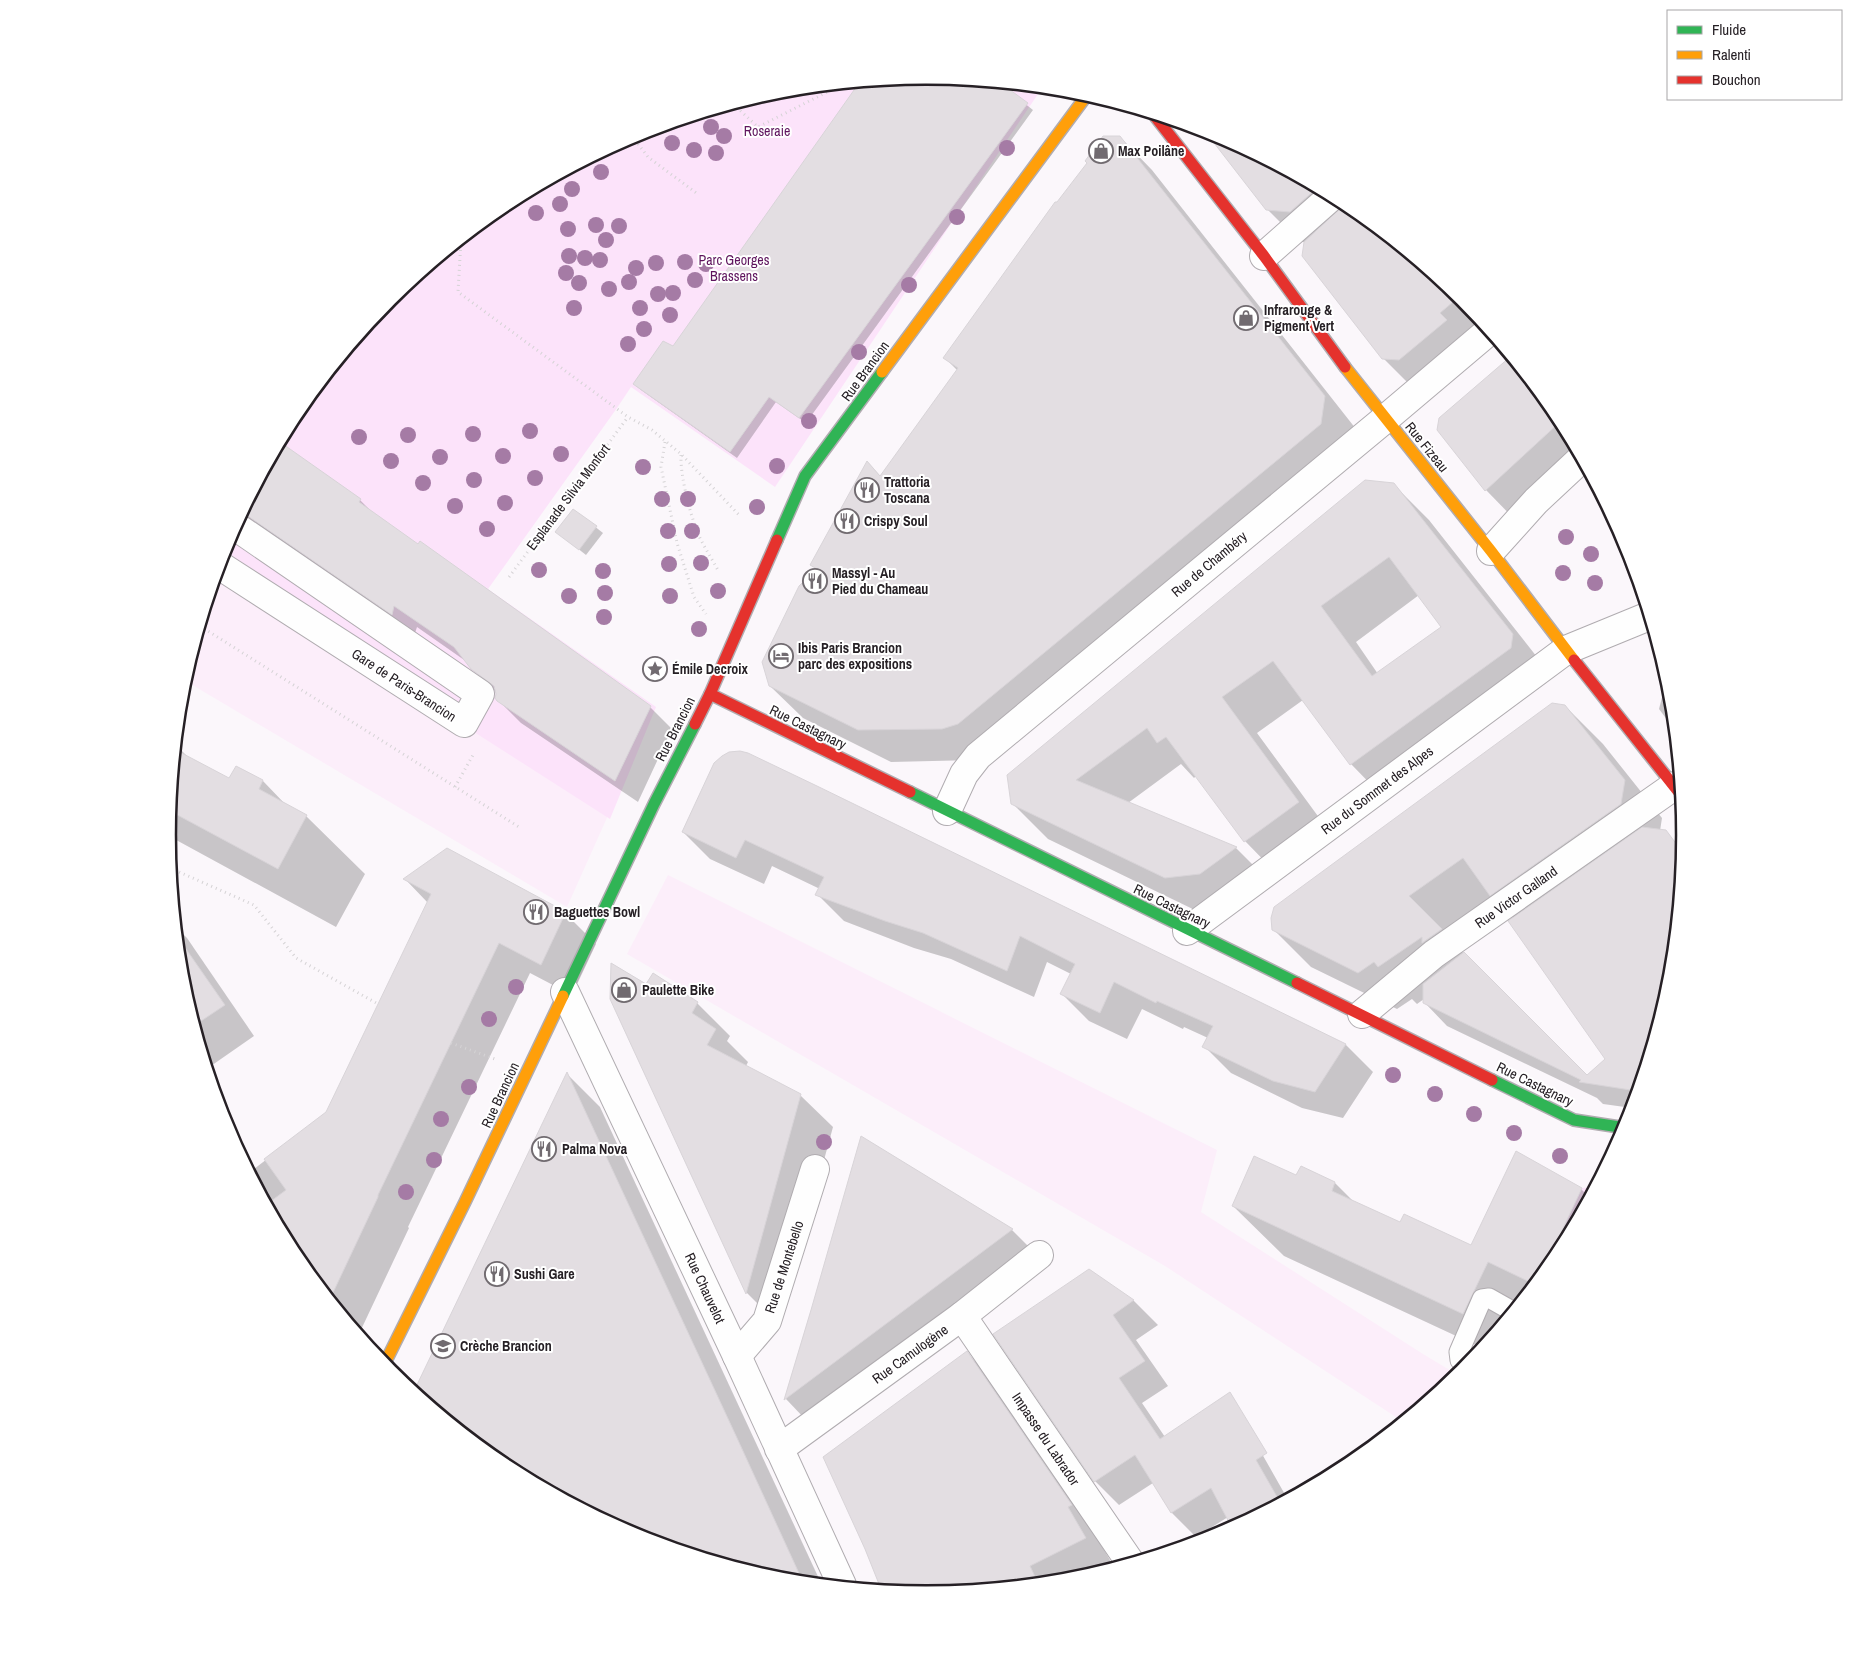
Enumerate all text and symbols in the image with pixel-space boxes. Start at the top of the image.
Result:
legend [1667,10,1842,100]
text: Fluide [1712,19,1746,40]
text: Ralenti [1712,44,1751,65]
text: Bouchon [1712,69,1761,90]
park label: Roseraie [744,122,790,140]
shop icon: Max Poilâne [1088,138,1114,164]
place label: Max Poilâne [1118,142,1184,160]
park label: Parc Georges Brassens [699,251,770,285]
place label: Infrarouge & Pigment Vert [1264,301,1334,335]
shop icon: Infrarouge & Pigment Vert [1233,305,1259,331]
street label: Rue Brancion [837,337,893,405]
street label: Rue Fizeau [1401,418,1453,476]
street label: Esplanade Silvia Monfort [522,440,614,554]
place label: Trattoria Toscana [884,473,931,507]
restaurant icon: Trattoria Toscana [854,477,880,503]
restaurant icon: Crispy Soul [834,508,860,534]
place label: Crispy Soul [864,512,928,530]
street label: Rue de Chambéry [1168,527,1251,601]
place label: Massyl - Au Pied du Chameau [832,564,928,598]
restaurant icon: Massyl - Au Pied du Chameau [802,568,828,594]
place label: Ibis Paris Brancion parc des expositions [798,639,912,673]
hotel icon: Ibis Paris Brancion parc des expositions [768,643,794,669]
street label: Gare de Paris-Brancion [348,644,460,726]
place icon: Émile Decroix [642,656,668,682]
place label: Émile Decroix [672,660,749,678]
street label: Rue Brancion [651,694,699,764]
street label: Rue Castagnary [767,701,849,753]
street label: Rue du Sommet des Alpes [1317,742,1437,838]
street label: Rue Victor Galland [1471,862,1561,932]
street label: Rue Castagnary [1131,880,1213,932]
restaurant icon: Baguettes Bowl [523,899,549,925]
place label: Baguettes Bowl [554,903,640,921]
shop icon: Paulette Bike [611,977,637,1003]
place label: Paulette Bike [642,981,714,999]
street label: Rue Castagnary [1494,1058,1576,1110]
street label: Rue Brancion [477,1059,523,1131]
restaurant icon: Palma Nova [531,1136,557,1162]
place label: Palma Nova [562,1140,628,1158]
street label: Rue de Montebello [761,1218,807,1316]
street label: Rue Chauvelot [681,1250,729,1326]
restaurant icon: Sushi Gare [484,1261,510,1287]
place label: Sushi Gare [514,1265,575,1283]
street label: Rue Camulogène [869,1320,951,1388]
school or university icon: Crèche Brancion [430,1333,456,1359]
place label: Crèche Brancion [460,1337,552,1355]
street label: Impasse du Labrador [1008,1389,1084,1489]

